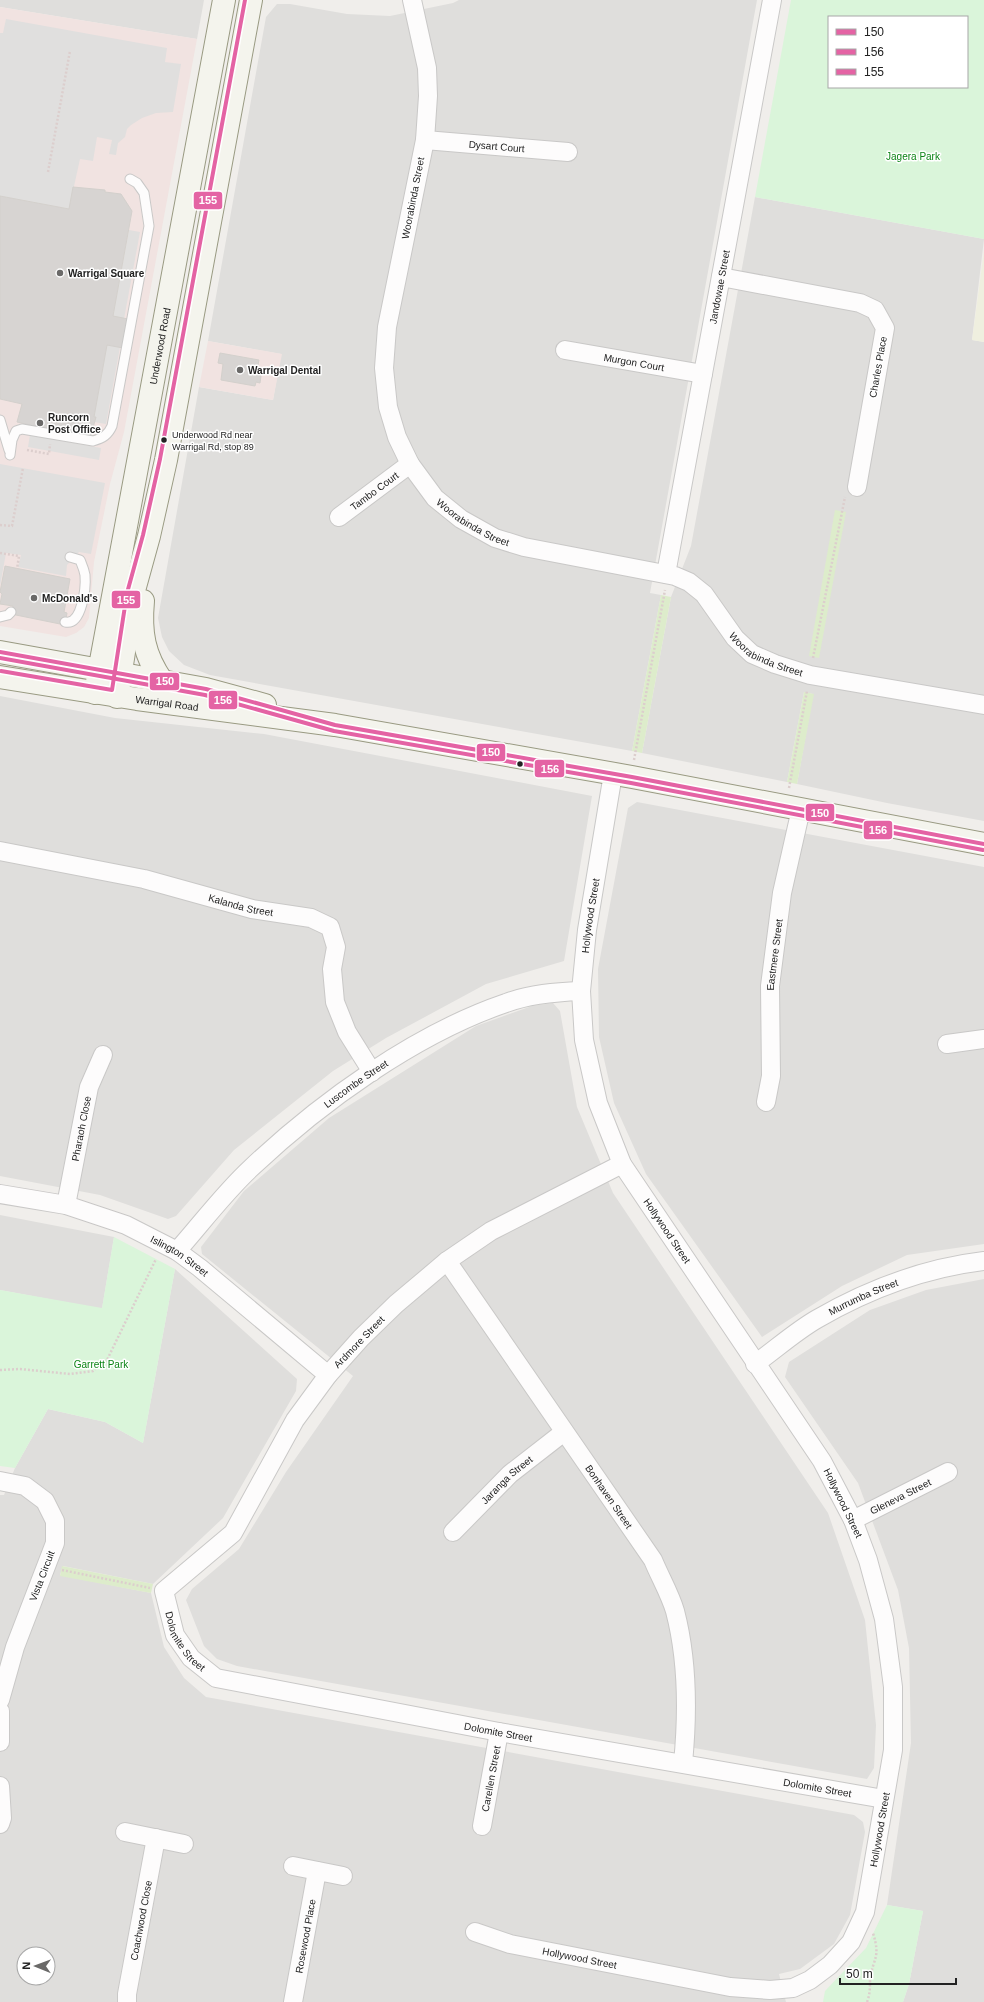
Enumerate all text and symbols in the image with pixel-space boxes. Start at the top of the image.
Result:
legend [828,16,968,88]
text: 150 [864,25,884,39]
text: 156 [864,45,884,59]
text: 155 [864,65,884,79]
street label: Dysart Court [468,138,525,154]
park label: Jagera Park [886,151,941,162]
street label: Woorabinda Street [400,156,426,240]
line badge: 155 [193,191,223,210]
text: 155 [199,194,217,206]
street label: Jandowae Street [707,249,731,325]
marker: Warrigal Square [55,268,65,278]
place label: Warrigal Square [68,268,145,279]
street label: Underwood Road [147,307,172,385]
street label: Charles Place [867,335,889,399]
street label: Murgon Court [603,351,665,373]
marker: Warrigal Dental [235,365,245,375]
place label: Warrigal Dental [248,365,321,376]
place label: Runcorn Post Office [48,412,101,435]
marker: Runcorn Post Office [35,418,45,428]
place label: Underwood Rd near Warrigal Rd, stop 89 [172,430,254,452]
marker: Underwood Rd near Warrigal Rd, stop 89 [159,435,169,445]
street label: Tambo Court [348,469,401,512]
street label: Woorabinda Street [435,496,511,548]
line badge: 155 [111,590,141,609]
marker: McDonald's [29,593,39,603]
place label: McDonald's [42,593,98,604]
text: 155 [117,594,135,606]
street label: Woorabinda Street [727,630,805,678]
line badge: 150 [149,672,180,691]
text: 150 [156,675,174,687]
line badge: 156 [208,690,238,710]
street label: Warrigal Road [135,693,199,713]
text: 156 [214,694,232,706]
line badge: 150 [476,743,506,762]
text: 150 [482,746,500,758]
unlabelled marker [515,759,525,769]
line badge: 156 [534,759,565,778]
text: 156 [541,763,559,775]
line badge: 150 [805,803,835,822]
text: 150 [811,807,829,819]
line badge: 156 [863,820,893,840]
text: 156 [869,824,887,836]
street label: Hollywood Street [579,877,601,954]
street label: Kalanda Street [207,892,274,918]
street label: Eastmere Street [764,918,784,991]
street label: Luscombe Street [321,1057,390,1110]
street label: Pharaoh Close [69,1094,93,1162]
street label: Hollywood Street [641,1197,693,1266]
street label: Islington Street [149,1233,211,1278]
street label: Murrumba Street [826,1276,900,1317]
street label: Ardmore Street [331,1314,387,1370]
park label: Garrett Park [74,1359,129,1370]
street label: Jaranga Street [479,1453,534,1506]
street label: Bonhaven Street [584,1463,635,1531]
street label: Hollywood Street [821,1467,865,1540]
street label: Gleneva Street [868,1476,933,1516]
street label: Vista Circuit [27,1549,57,1603]
street label: Dolomite Street [164,1610,208,1673]
street label: Dolomite Street [463,1720,533,1743]
street label: Carellen Street [479,1745,502,1813]
street label: Dolomite Street [782,1776,853,1799]
street label: Hollywood Street [867,1791,891,1868]
street label: Coachwood Close [128,1879,154,1961]
street label: Rosewood Place [293,1898,317,1974]
street label: Hollywood Street [541,1945,618,1970]
north arrow [16,1946,56,1986]
scale bar [840,1960,956,1986]
text: N [20,1962,32,1970]
text: 50 m [846,1967,873,1981]

